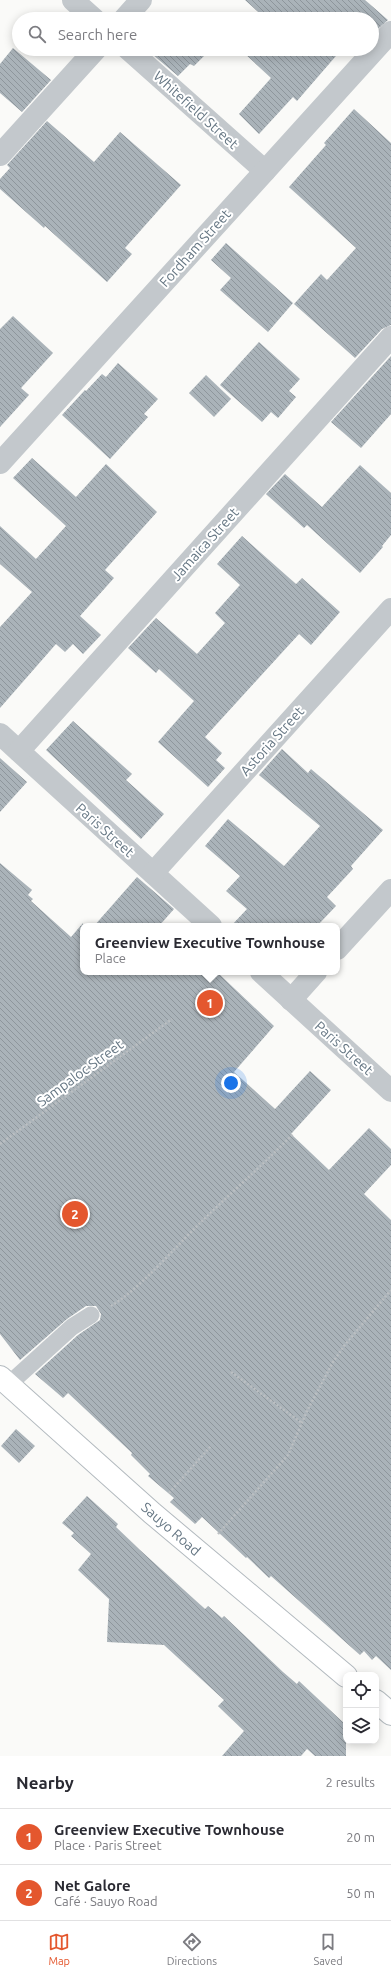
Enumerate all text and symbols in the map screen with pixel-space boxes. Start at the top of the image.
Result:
search box [12,12,379,56]
icon: search [26,23,48,45]
text: Search here [58,26,137,43]
street label: Whitefield Street [150,68,242,152]
street label: Fordham Street [156,206,234,290]
street label: Jamaica Street [168,504,242,584]
street label: Astoria Street [237,703,307,779]
street label: Paris Street [73,800,138,861]
popup [80,923,340,975]
text: Greenview Executive Townhouse [95,934,325,951]
text: Place [95,951,126,965]
pin: 1 [197,988,223,1018]
street label: Paris Street [312,1018,377,1079]
street label: Sampaloc Street [34,1036,127,1110]
your location [221,1073,241,1093]
pin: 2 [62,1199,88,1229]
street label: Sauyo Road [138,1499,204,1559]
map controls [343,1672,379,1744]
button: locate [343,1672,379,1708]
button: layers [343,1708,379,1744]
text: Nearby [16,1773,74,1792]
text: 2 results [325,1775,375,1789]
text: Greenview Executive Townhouse [54,1821,284,1838]
text: 1 [25,1830,33,1844]
text: 20 m [346,1830,375,1844]
text: Place · Paris Street [54,1838,162,1852]
text: Net Galore [54,1877,131,1894]
text: 2 [25,1886,33,1900]
text: 50 m [346,1886,375,1900]
text: Café · Sauyo Road [54,1894,158,1908]
tab: Map [48,1931,70,1967]
tab: Directions [167,1931,217,1967]
tab: Saved [313,1931,343,1967]

